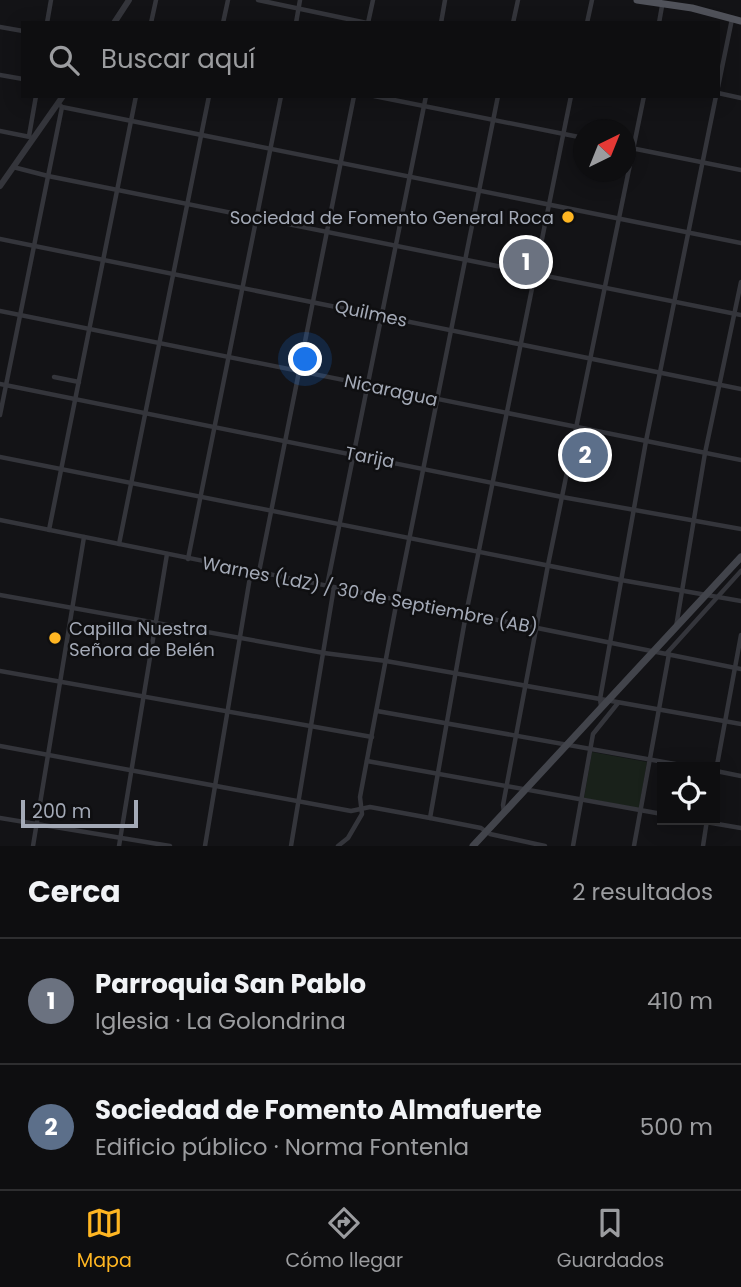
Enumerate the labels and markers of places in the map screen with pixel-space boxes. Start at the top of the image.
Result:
place label: Sociedad de Fomento General Roca [230,205,554,230]
marker: Sociedad de Fomento General Roca [560,209,576,225]
pin: 1 [503,236,549,288]
pin: 2 [562,429,608,481]
place label: Capilla Nuestra Señora de Belén [69,616,215,662]
marker: Capilla Nuestra Señora de Belén [47,630,63,646]

